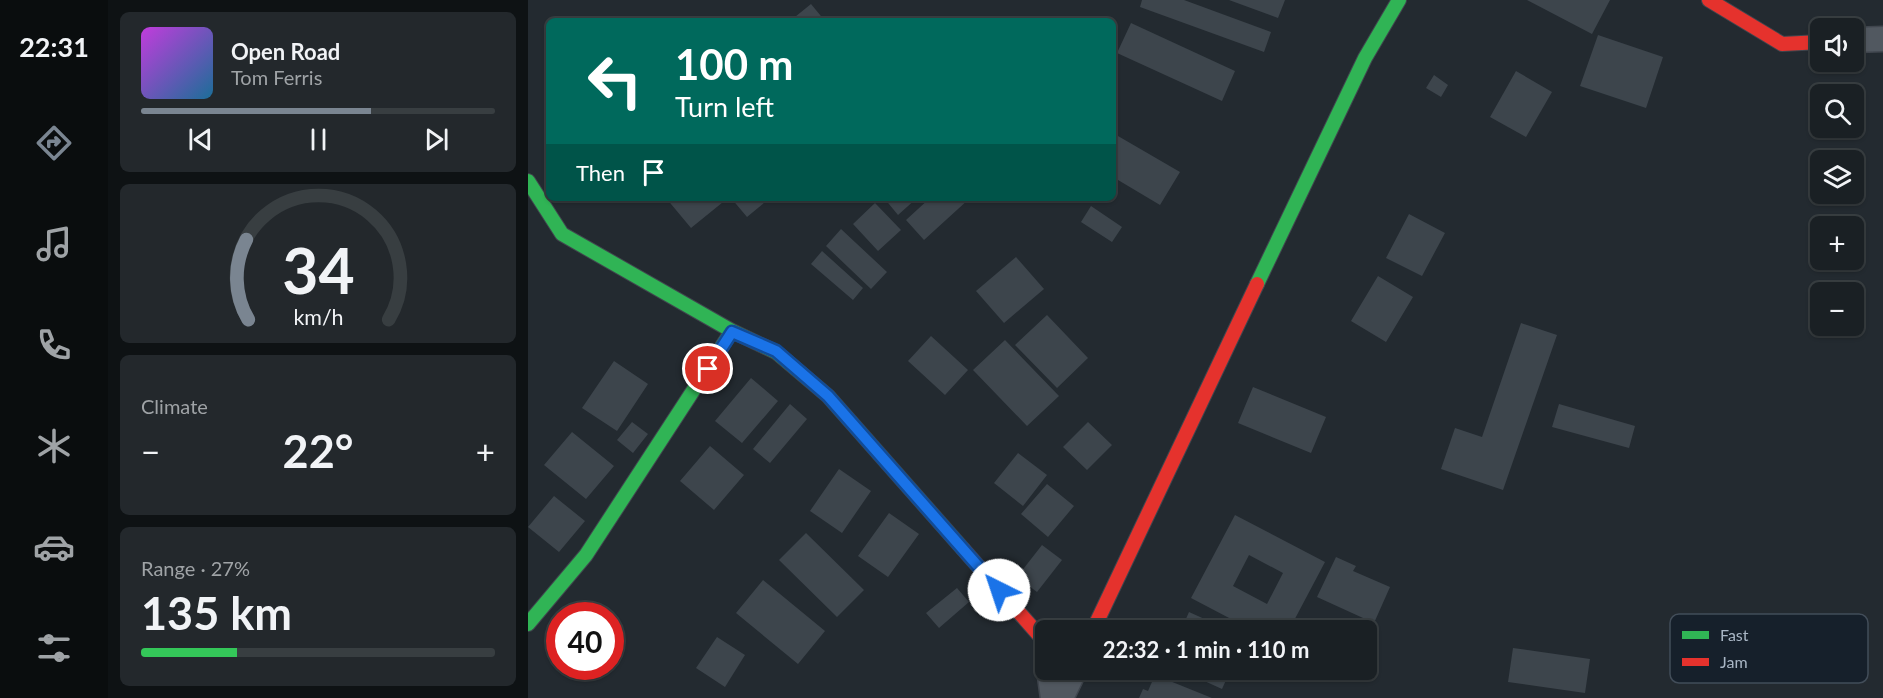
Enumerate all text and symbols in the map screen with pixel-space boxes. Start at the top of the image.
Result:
map controls [1810,18,1864,336]
button: sound [1810,18,1864,72]
text: 22:31 [19,30,89,63]
text: Open Road [231,38,340,65]
text: 100 m [675,39,793,89]
icon: left [576,42,654,120]
text: Tom Ferris [231,65,322,89]
button: search [1810,84,1864,138]
text: Turn left [675,90,774,123]
icon: directions [33,122,75,164]
icon: previous [184,123,217,156]
icon: pause [302,123,335,156]
icon: next [420,123,453,156]
button: layers [1810,150,1864,204]
icon: arrive [637,156,670,189]
text: Then [576,159,625,186]
button: + [1810,216,1864,270]
icon: music [33,223,75,265]
text: 34 [282,232,354,307]
button: − [1810,282,1864,336]
text: km/h [293,305,343,331]
icon: phone [33,324,75,366]
pin [682,343,733,394]
icon: arrive [691,352,724,385]
text: Climate [141,394,208,418]
text: 22° [283,424,353,478]
icon: climate [33,425,75,467]
text: − [141,431,160,471]
text: + [476,431,495,471]
icon: car [33,526,75,568]
text: Range · 27% [141,556,250,580]
position arrow [967,558,1031,622]
text: 135 km [141,586,292,640]
speed limit sign: 40 [546,602,624,680]
legend [1670,614,1868,683]
text: Fast [1720,625,1749,644]
icon: filters [33,627,75,669]
text: 22:32 · 1 min · 110 m [1103,636,1309,663]
text: Jam [1720,652,1748,671]

